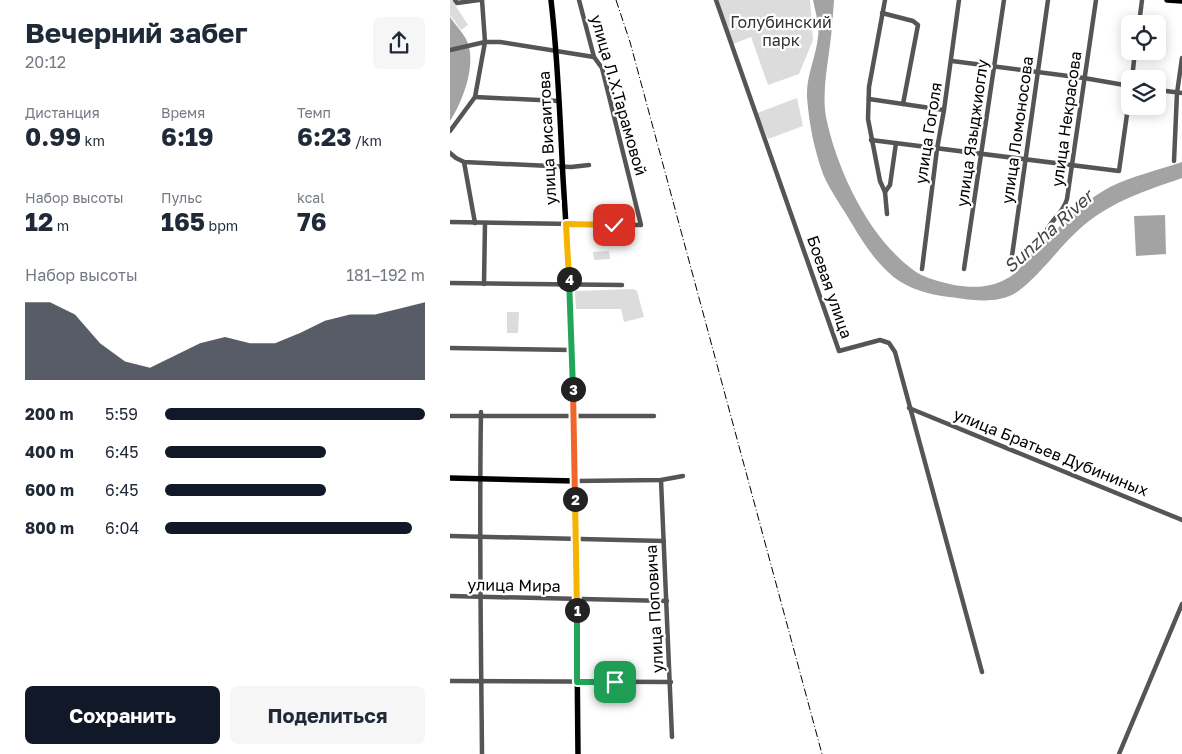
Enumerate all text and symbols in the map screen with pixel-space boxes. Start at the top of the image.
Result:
street label: улица Л.Х.Тарамовой [586,12,652,178]
park label: Голубинский парк [730,12,832,50]
map controls [1121,15,1166,115]
button: locate [1121,15,1166,60]
text: Вечерний забег [25,16,248,49]
button: share [373,17,425,69]
street label: улица Некрасова [1047,50,1085,188]
text: 20:12 [25,52,66,72]
street label: улица Ломоносова [997,55,1037,205]
street label: улица Языджиоглу [952,58,992,208]
street label: улица Висаитова [534,70,560,206]
button: layers [1121,70,1166,115]
street label: улица Гоголя [910,81,946,185]
text: Дистанция [25,104,100,121]
text: Время [161,104,205,121]
text: Темп [297,104,331,121]
text: 0.99 [25,121,81,152]
text: 6:19 [161,121,214,152]
text: 6:23 [297,121,351,152]
text: km [81,132,105,149]
text: /km [351,132,382,149]
water label: Sunzha River [999,183,1099,277]
text: Набор высоты [25,189,124,206]
text: Пульс [161,189,202,206]
text: kcal [297,189,325,206]
pin [593,204,635,246]
text: 12 [25,206,53,237]
text: 165 [161,206,205,237]
text: 76 [297,206,327,237]
icon: check [600,211,628,239]
text: m [53,217,69,234]
text: bpm [205,217,238,234]
street label: Боевая улица [803,233,857,341]
text: Набор высоты [25,265,138,285]
text: 181–192 m [346,265,425,285]
pin: 4 [556,266,582,292]
text: 4 [565,271,574,288]
pin: 3 [560,376,586,402]
text: 3 [569,381,578,398]
text: 200 m [25,404,74,424]
text: 5:59 [105,404,138,424]
street label: улица Братьев Дубининых [951,404,1152,500]
text: 400 m [25,442,74,462]
text: 6:45 [105,442,139,462]
text: 600 m [25,480,74,500]
text: 6:45 [105,480,139,500]
pin: 2 [562,486,588,512]
text: 2 [571,491,580,508]
text: 800 m [25,518,74,538]
text: 6:04 [105,518,139,538]
street label: улица Поповича [641,544,667,674]
street label: улица Мира [467,574,561,596]
pin: 1 [564,598,590,622]
text: 1 [574,602,581,619]
pin [594,661,636,703]
icon: arrive [601,668,629,696]
button: Сохранить [25,686,220,744]
button: Поделиться [230,686,425,744]

